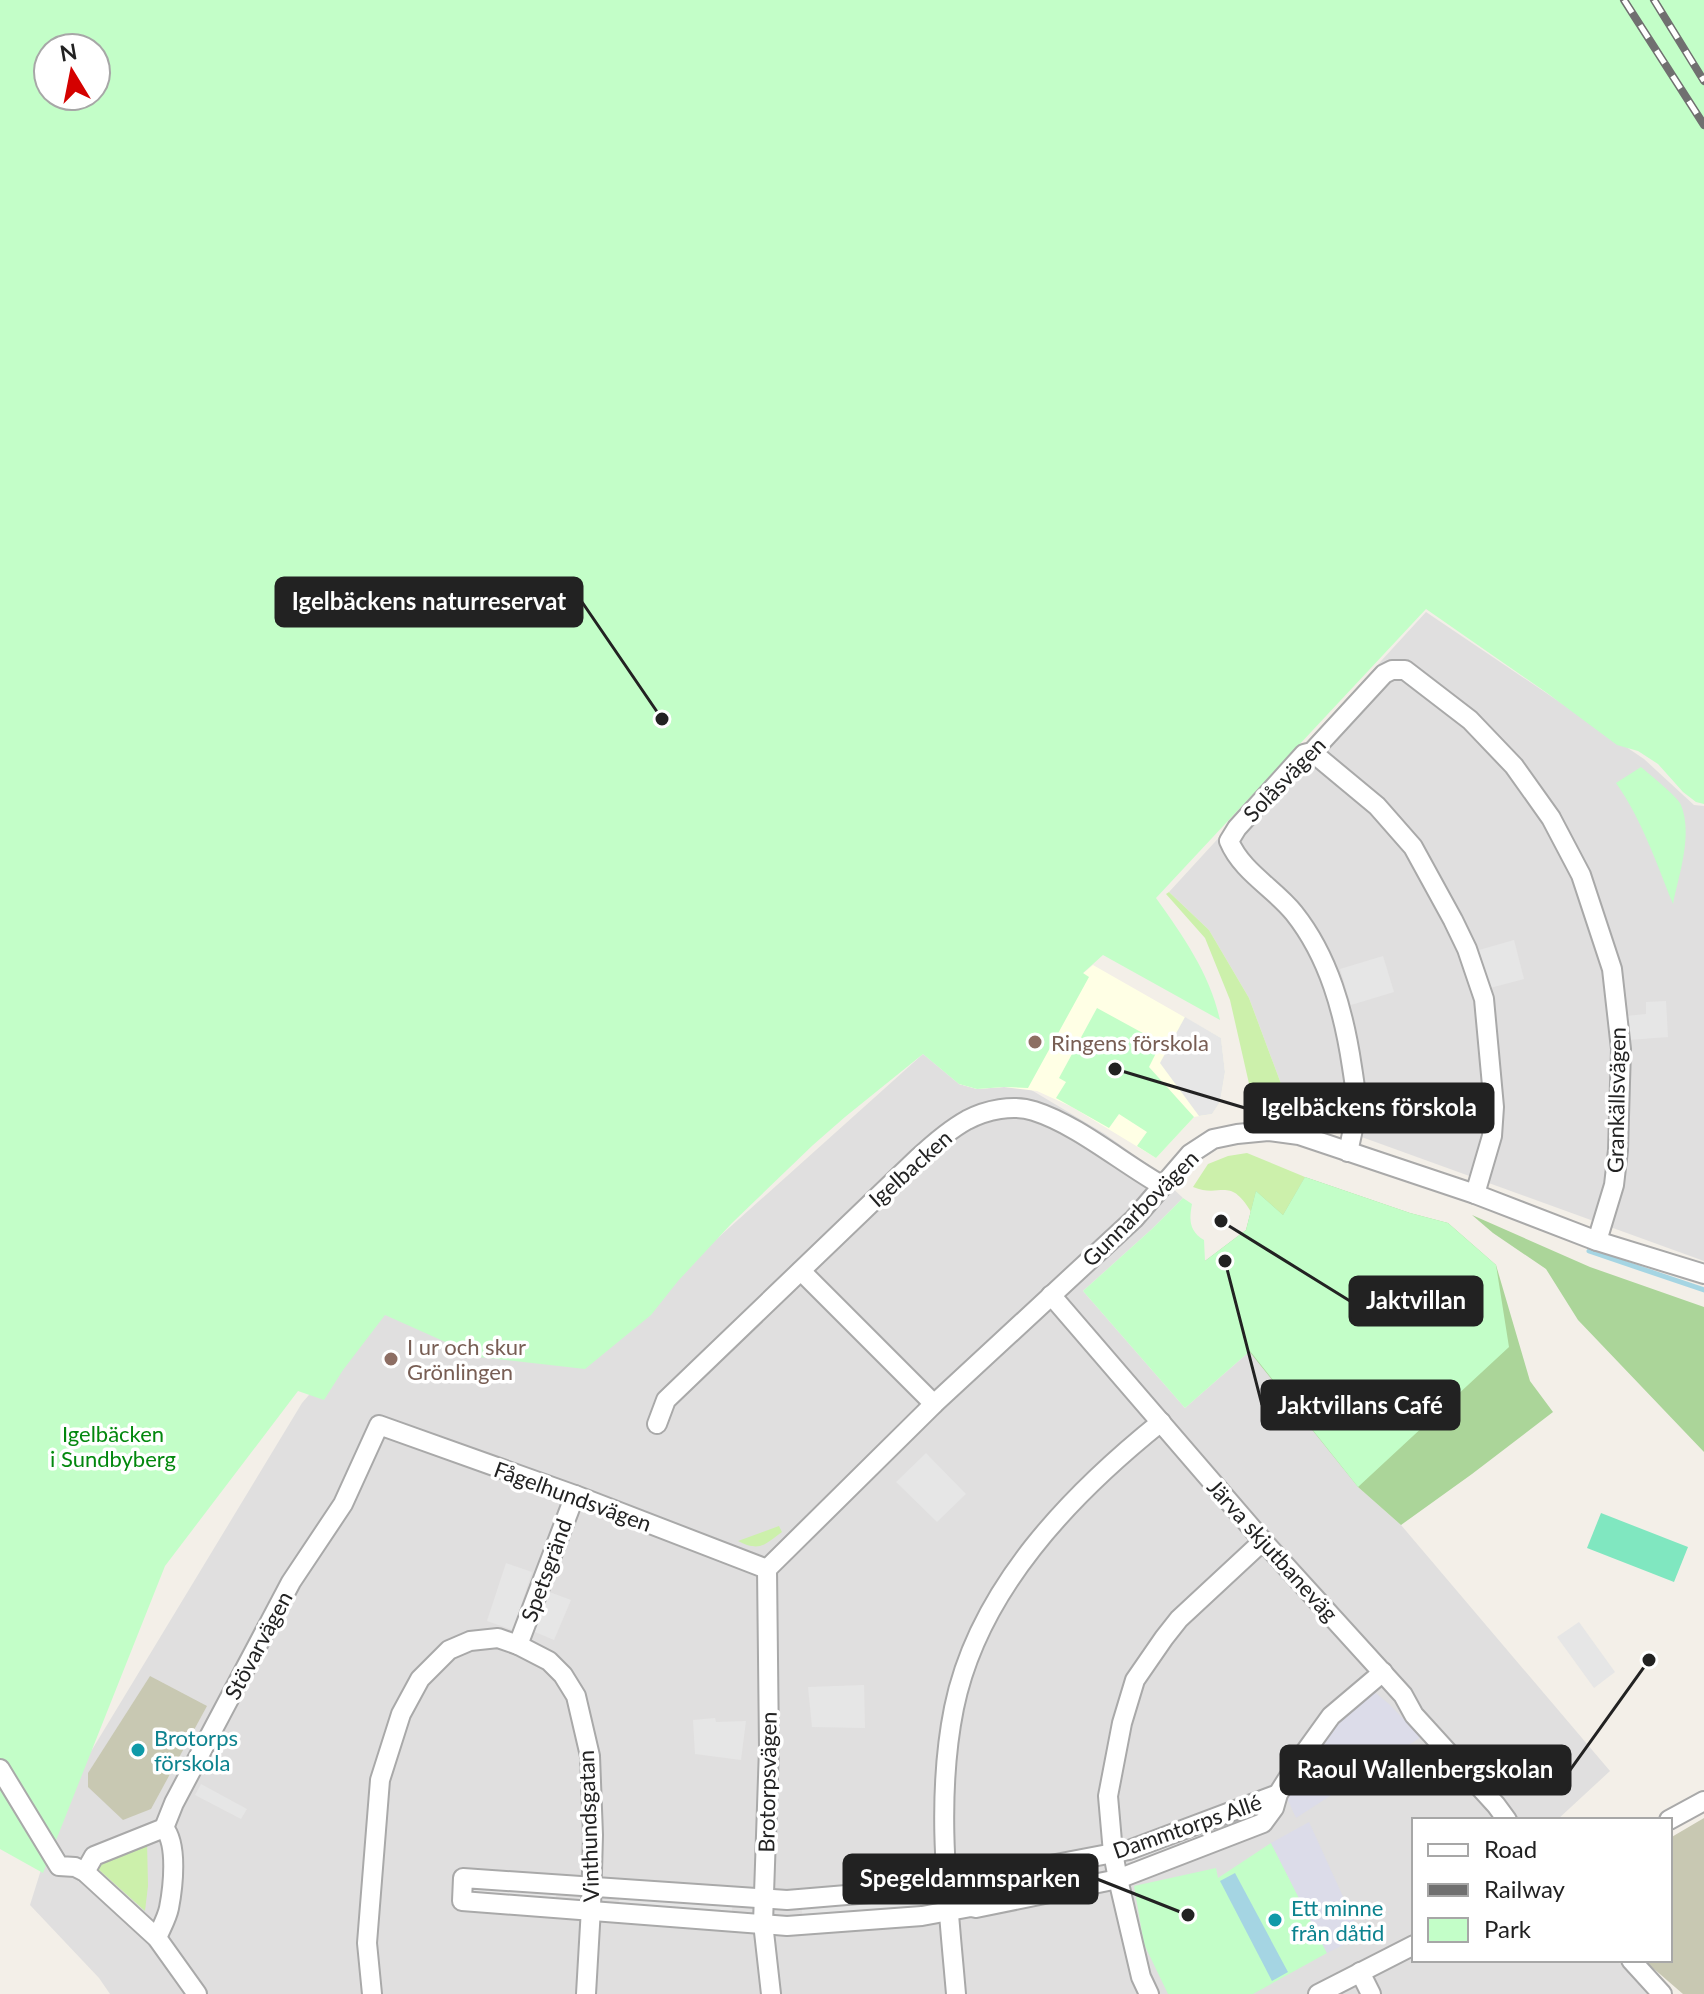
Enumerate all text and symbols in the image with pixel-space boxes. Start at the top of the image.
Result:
north arrow [32,32,112,112]
text: N [58,37,79,67]
callout: Igelbäckens naturreservat [276,578,582,626]
text: Igelbäckens naturreservat [292,586,566,615]
street label: Solåsvägen [1237,731,1331,827]
street label: Grankällsvägen [1601,1027,1631,1173]
place label: Ringens förskola [1051,1029,1209,1056]
marker: Ringens förskola [1026,1033,1044,1051]
callout: Igelbäckens förskola [1245,1084,1493,1132]
text: Igelbäckens förskola [1261,1092,1477,1121]
street label: Igelbacken [863,1124,957,1212]
street label: Gunnarbovägen [1076,1144,1204,1272]
callout: Jaktvillan [1350,1277,1482,1325]
text: Jaktvillan [1366,1285,1466,1314]
place label: I ur och skur Grönlingen [407,1333,526,1385]
marker: I ur och skur Grönlingen [382,1350,400,1368]
callout: Jaktvillans Café [1262,1381,1459,1429]
text: Jaktvillans Café [1277,1390,1443,1419]
park label: Igelbäcken i Sundbyberg [50,1420,176,1472]
street label: Fågelhundsvägen [491,1455,655,1537]
street label: Järva skjutbaneväg [1202,1473,1344,1627]
street label: Spetsgränd [515,1515,577,1625]
street label: Stövarvägen [218,1586,298,1704]
street label: Brotorpsvägen [752,1711,782,1853]
place label: Brotorps förskola [154,1724,238,1776]
marker: Brotorps förskola [129,1741,147,1759]
callout: Raoul Wallenbergskolan [1281,1746,1570,1794]
street label: Vinthundsgatan [572,1750,604,1902]
text: Raoul Wallenbergskolan [1297,1754,1553,1783]
street label: Dammtorps Allé [1109,1788,1265,1864]
legend [1412,1818,1672,1962]
text: Road [1484,1834,1537,1863]
callout: Spegeldammsparken [844,1855,1097,1903]
text: Spegeldammsparken [860,1863,1080,1892]
text: Railway [1484,1874,1566,1903]
place label: Ett minne från dåtid [1291,1894,1384,1946]
marker: Ett minne från dåtid [1266,1911,1284,1929]
text: Park [1484,1914,1532,1943]

